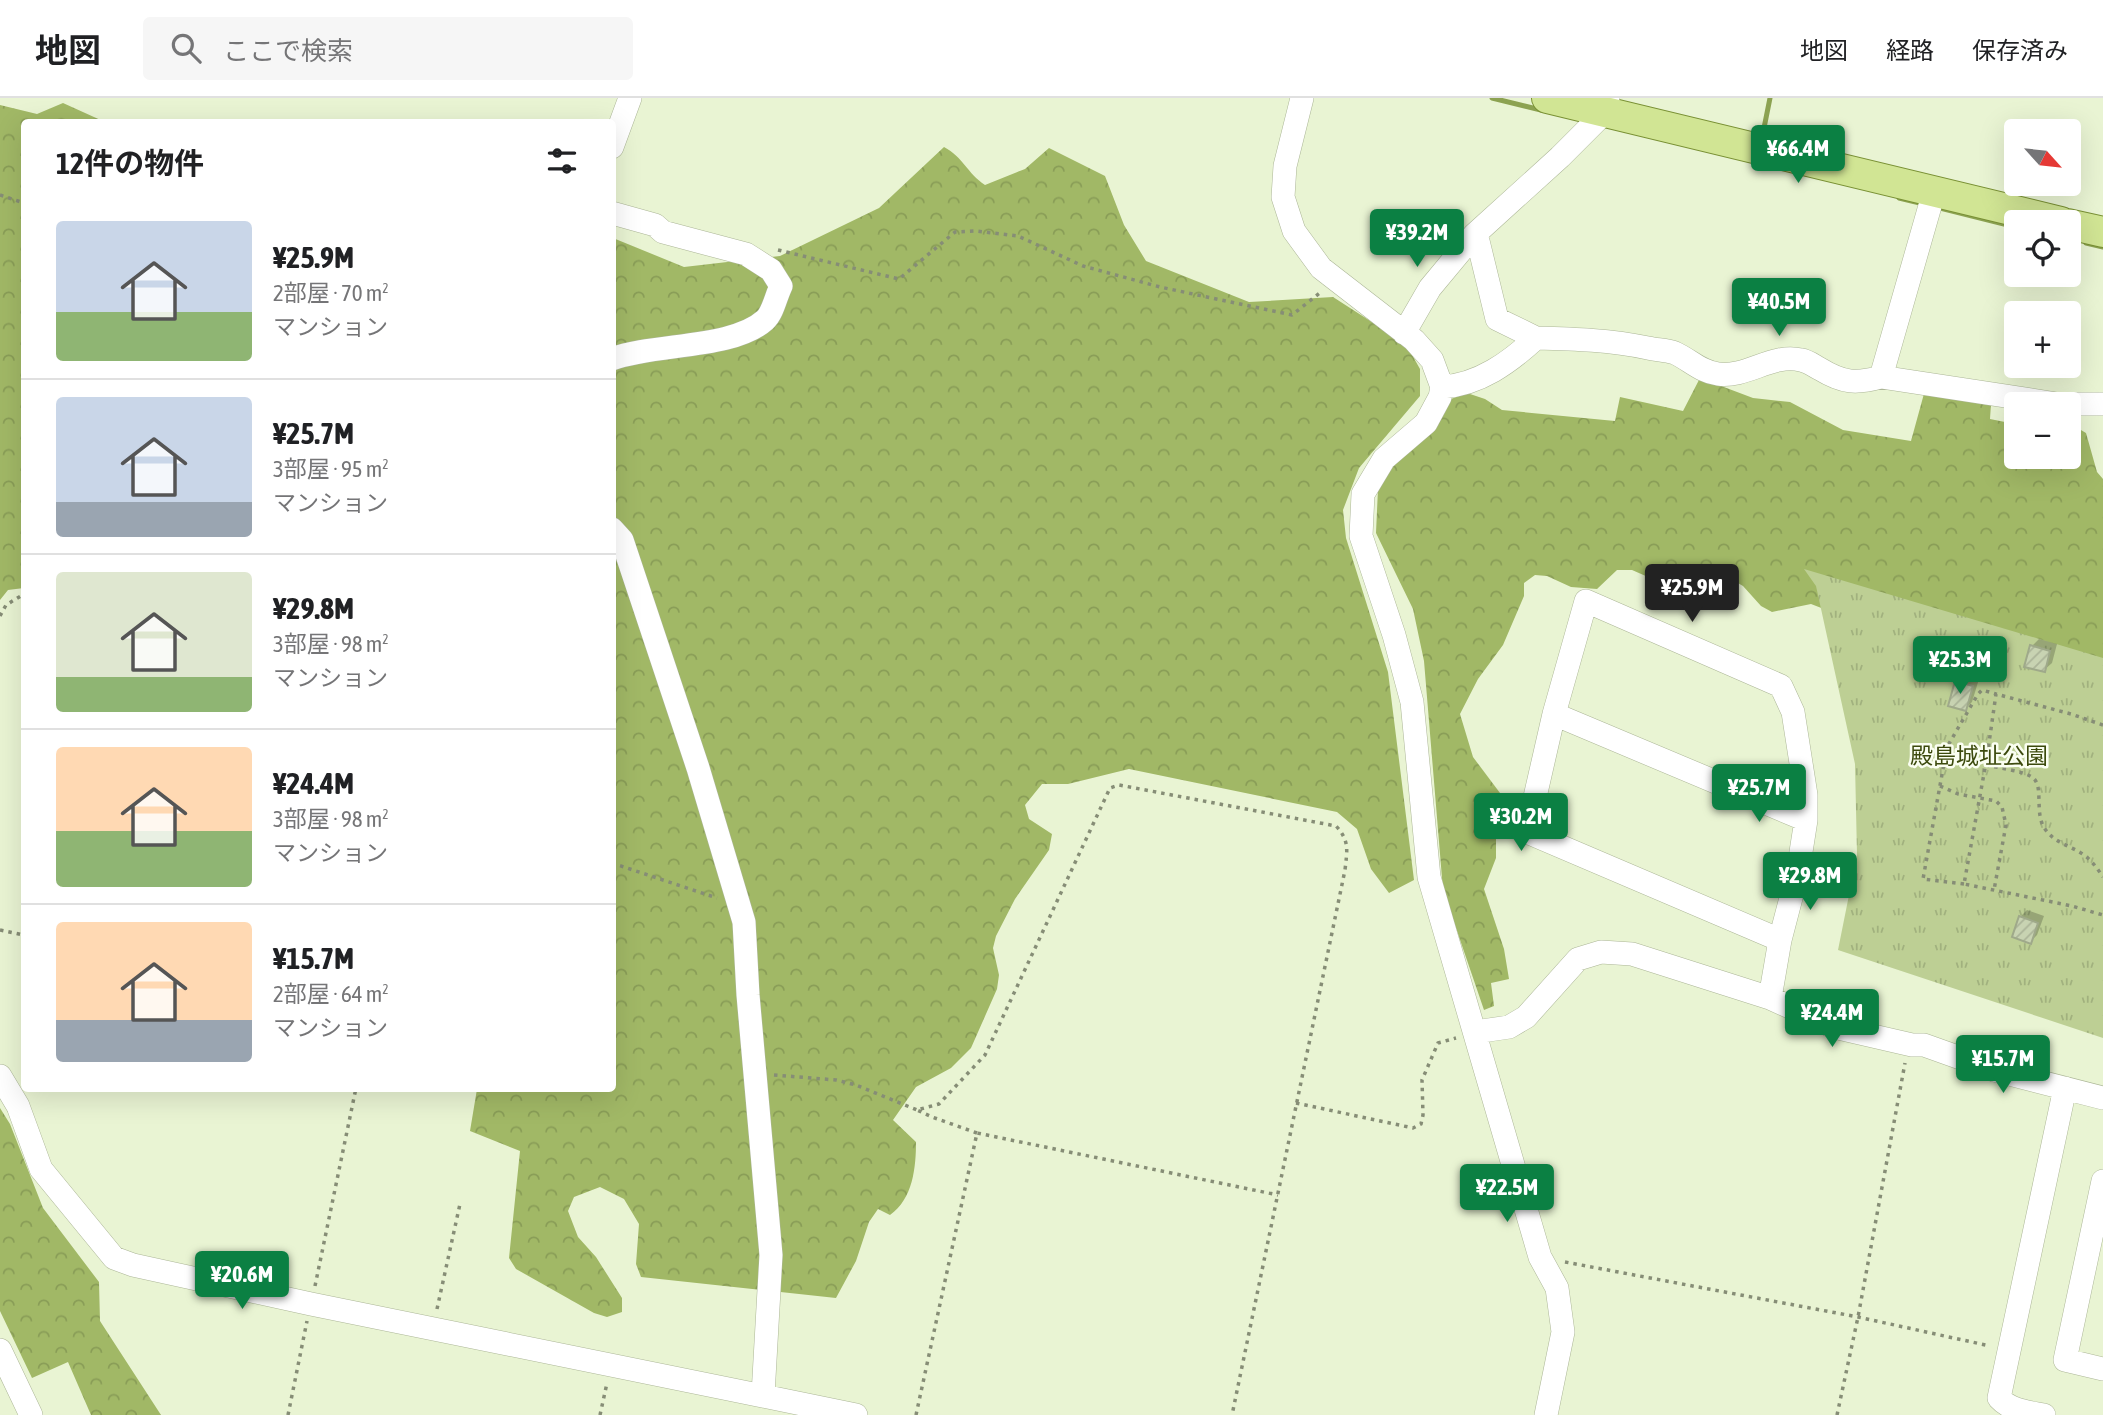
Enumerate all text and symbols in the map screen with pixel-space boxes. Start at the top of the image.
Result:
search box [143,17,633,80]
icon: search [167,29,205,67]
text: 地図 [35,31,101,69]
text: ここで検索 [223,36,353,66]
text: 地図 [1800,37,1848,64]
text: 経路 [1886,37,1934,64]
text: 保存済み [1972,37,2068,64]
north arrow [2004,119,2081,196]
map controls [2004,119,2081,469]
pin: ¥66.4M [1741,126,1855,185]
text: ¥66.4M [1767,135,1829,161]
icon: filters [543,142,581,180]
text: 12件の物件 [56,146,204,180]
pin: ¥39.2M [1360,209,1474,269]
button: locate [2004,210,2081,287]
text: ¥39.2M [1386,219,1448,245]
text: ¥25.9M [273,240,354,274]
icon: home [112,249,196,333]
pin: ¥40.5M [1722,278,1836,338]
text: 2部屋 · 70 m² [273,280,389,306]
text: ¥40.5M [1748,288,1810,314]
button: + [2004,301,2081,378]
text: マンション [273,314,388,340]
button: − [2004,392,2081,469]
text: ¥25.7M [273,416,354,450]
icon: home [112,425,196,509]
text: 3部屋 · 95 m² [273,456,389,482]
text: マンション [273,490,388,516]
pin: ¥25.9M [1635,564,1749,624]
text: ¥25.9M [1661,574,1723,600]
text: ¥29.8M [273,591,354,625]
icon: home [112,600,196,684]
text: 3部屋 · 98 m² [273,631,389,657]
pin: ¥25.3M [1903,636,2017,696]
text: ¥25.3M [1929,646,1991,672]
text: マンション [273,665,388,691]
park label: 殿島城址公園 [1910,743,2048,769]
pin: ¥25.7M [1702,764,1816,824]
text: ¥24.4M [273,766,354,800]
text: ¥25.7M [1728,774,1790,800]
icon: home [112,775,196,859]
pin: ¥30.2M [1464,794,1578,853]
text: ¥30.2M [1490,803,1552,829]
text: 3部屋 · 98 m² [273,806,389,832]
text: マンション [273,840,388,866]
pin: ¥29.8M [1753,852,1867,912]
text: ¥29.8M [1779,862,1841,888]
text: ¥15.7M [273,941,354,975]
icon: home [112,950,196,1034]
text: 2部屋 · 64 m² [273,981,389,1007]
pin: ¥24.4M [1775,990,1889,1049]
text: ¥24.4M [1801,999,1863,1025]
text: マンション [273,1015,388,1041]
pin: ¥15.7M [1946,1035,2060,1095]
text: ¥15.7M [1972,1045,2034,1071]
pin: ¥22.5M [1450,1164,1564,1224]
text: ¥22.5M [1476,1174,1538,1200]
pin: ¥20.6M [185,1252,299,1311]
text: ¥20.6M [211,1261,273,1287]

